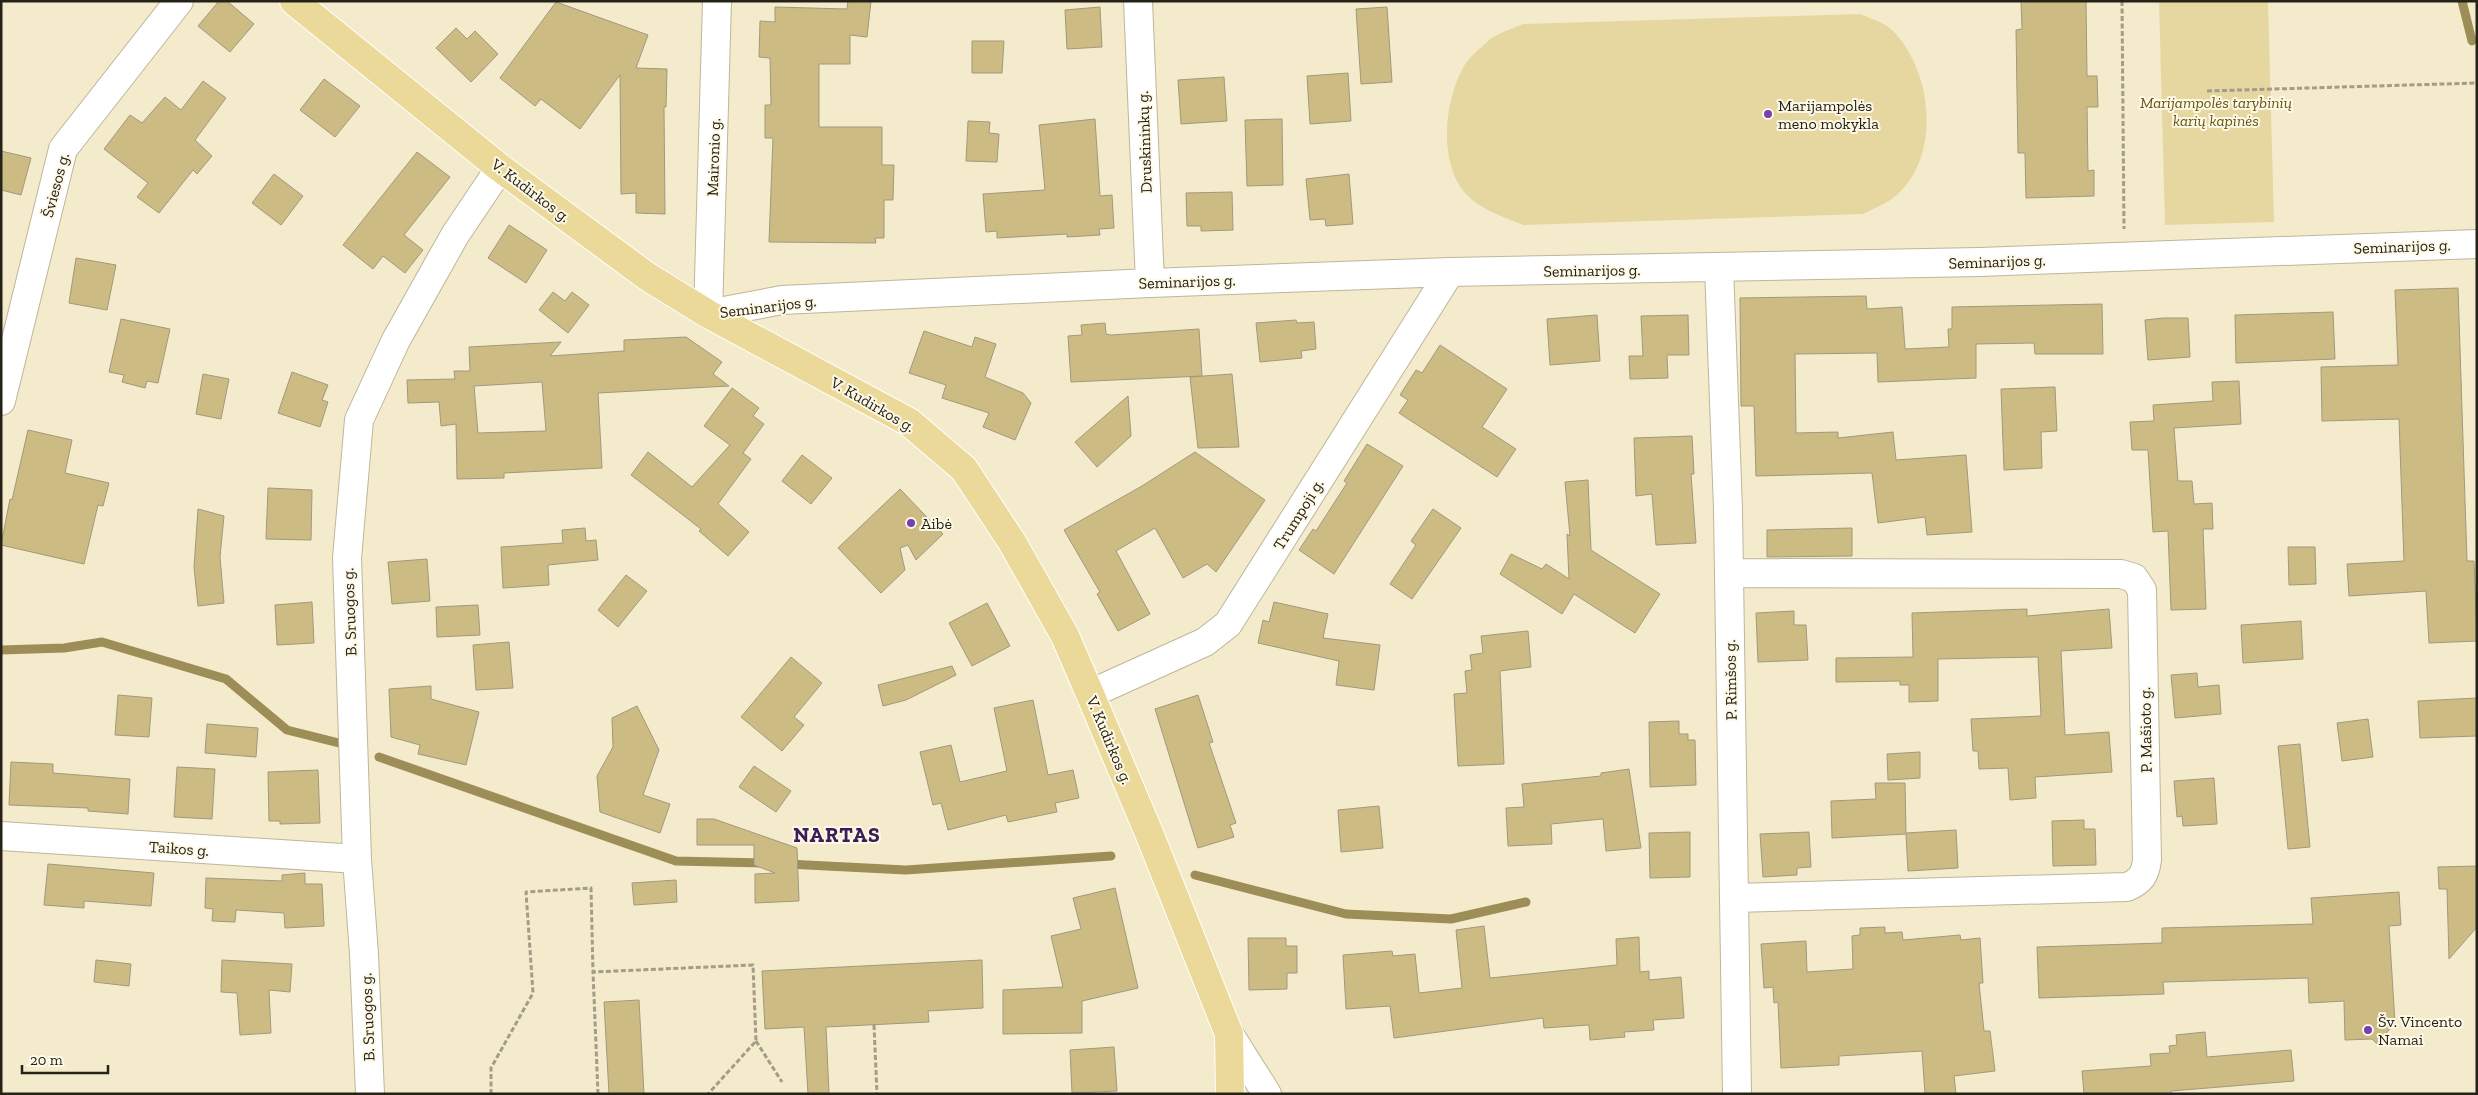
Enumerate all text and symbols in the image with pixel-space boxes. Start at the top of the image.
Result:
street label: Druskininkų g. [1133,90,1156,194]
park label: Marijampolės tarybinių karių kapinės [2140,93,2292,130]
place label: Marijampolės meno mokykla [1778,96,1879,133]
marker: Marijampolės meno mokykla [1762,108,1774,120]
street label: Maironio g. [703,117,724,197]
street label: Šviesos g. [38,151,73,220]
street label: V. Kudirkos g. [487,154,574,226]
street label: Seminarijos g. [2353,235,2451,258]
street label: Seminarijos g. [1948,250,2046,273]
street label: Seminarijos g. [1543,260,1641,281]
street label: Seminarijos g. [1138,270,1236,293]
street label: Seminarijos g. [719,291,817,322]
street label: V. Kudirkos g. [826,372,918,436]
street label: Trumpoji g. [1269,475,1328,553]
place label: Aibė [921,514,952,533]
marker: Aibė [905,517,917,529]
street label: B. Sruogos g. [338,567,361,657]
street label: P. Rimšos g. [1720,639,1741,721]
street label: P. Mašioto g. [2135,687,2156,773]
street label: V. Kudirkos g. [1082,692,1137,787]
district label: NARTAS [793,822,881,847]
street label: Taikos g. [148,837,210,860]
street label: B. Sruogos g. [356,972,379,1062]
place label: Šv. Vincento Namai [2378,1012,2462,1049]
marker: Šv. Vincento Namai [2362,1024,2374,1036]
scale bar [22,1042,109,1074]
text: 20 m [30,1051,63,1069]

